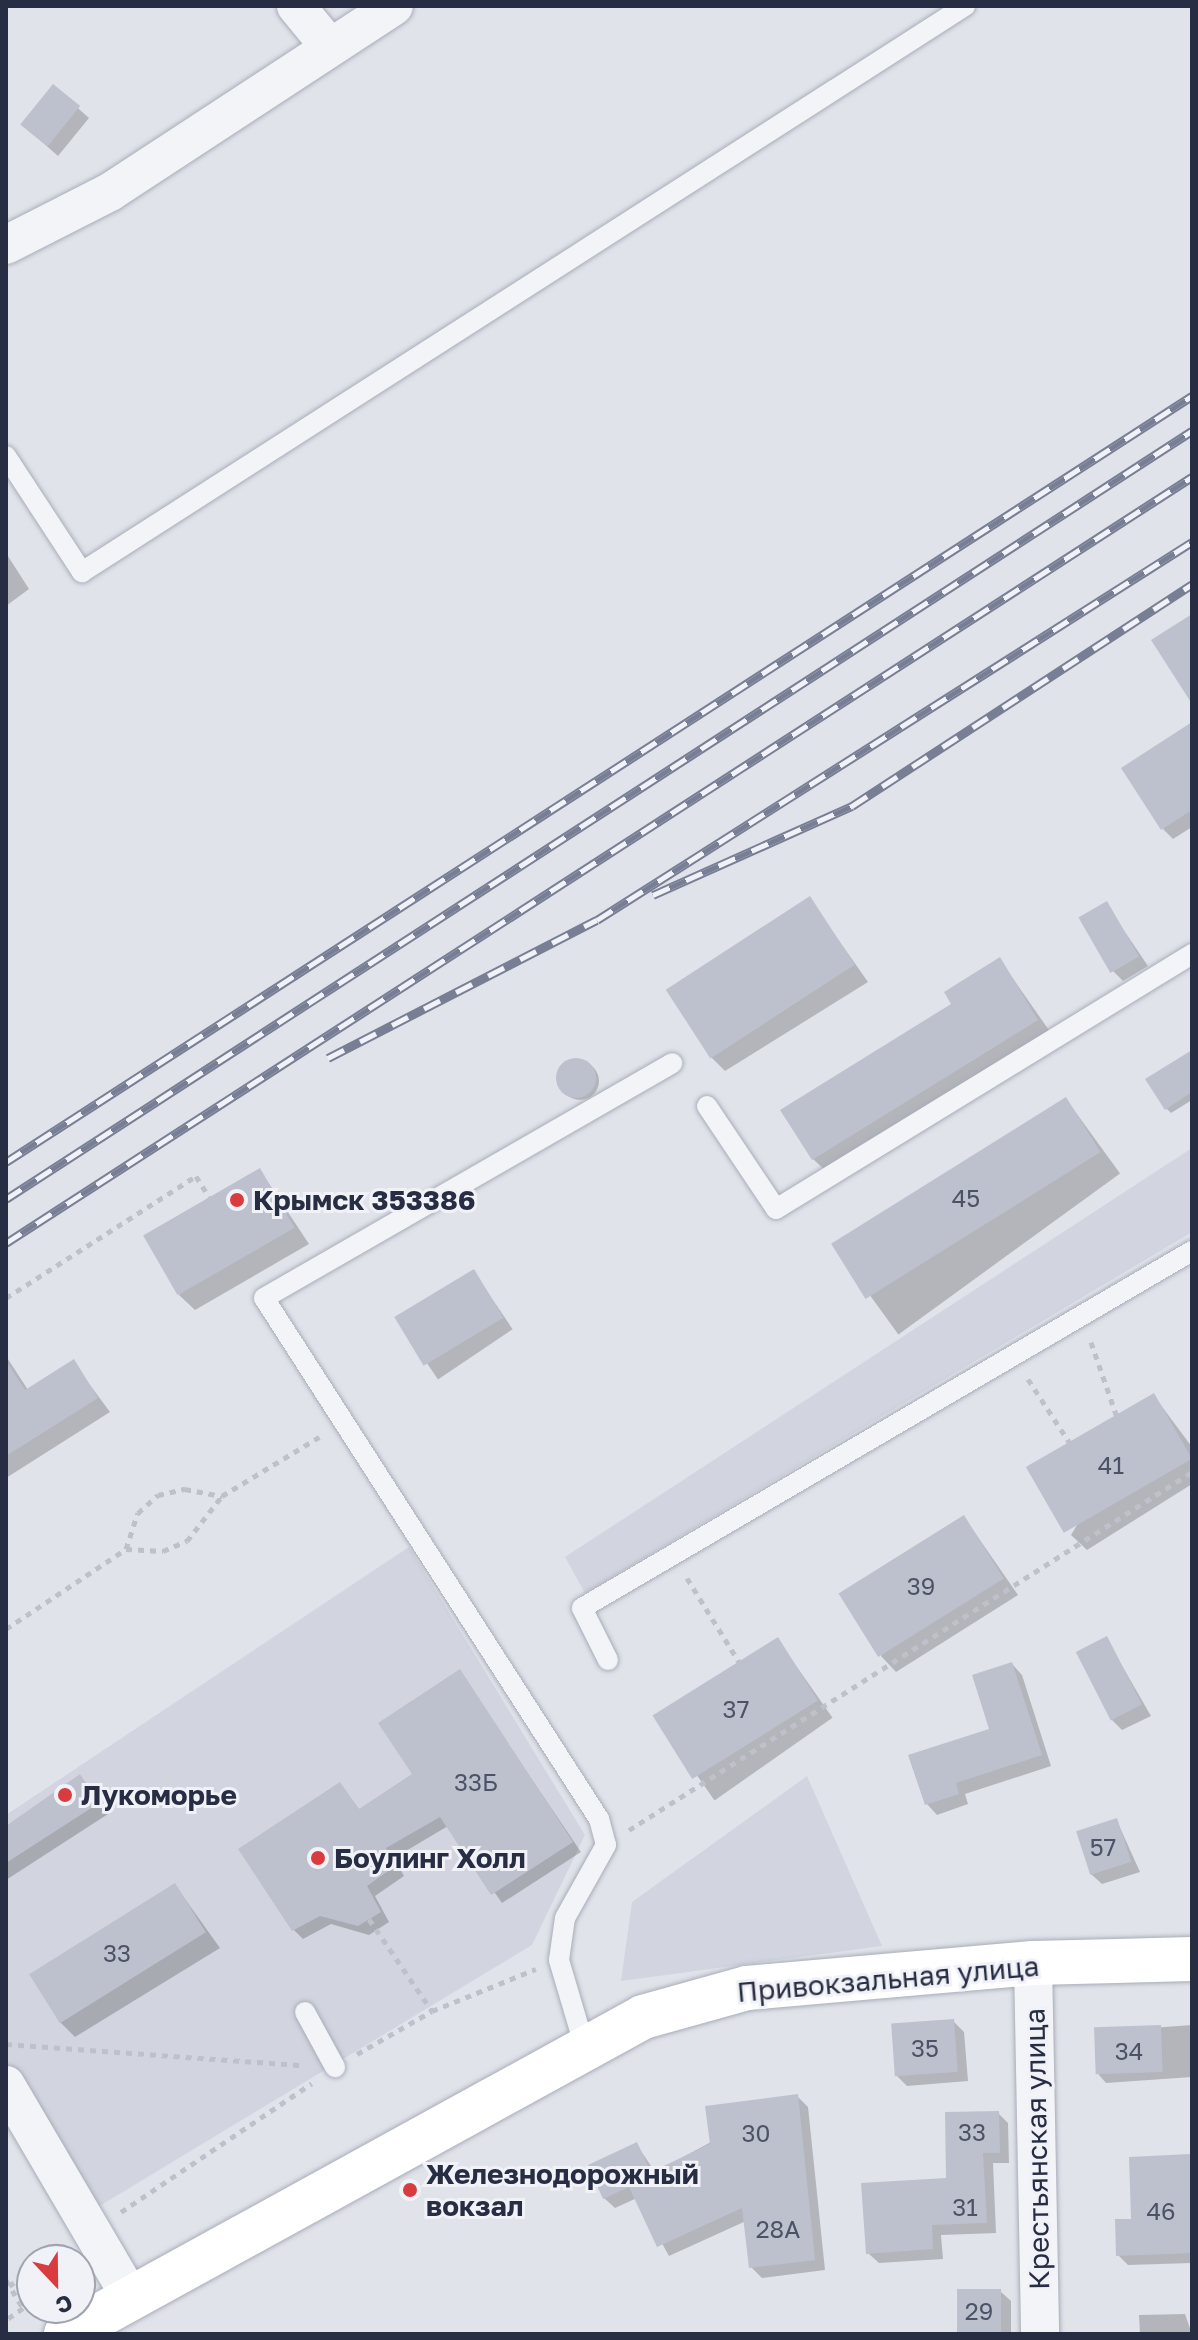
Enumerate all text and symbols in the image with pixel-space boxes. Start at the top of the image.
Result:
place label: Крымск 353386 [253,1183,476,1217]
house number: 45 [952,1184,980,1212]
marker: Крымск 353386 [228,1191,246,1209]
house number: 41 [1098,1451,1124,1479]
house number: 39 [907,1572,935,1600]
house number: 37 [723,1695,749,1723]
house number: 33Б [454,1768,498,1796]
place label: Лукоморье [81,1778,237,1812]
marker: Лукоморье [56,1786,74,1804]
house number: 57 [1090,1833,1116,1861]
place label: Боулинг Холл [334,1841,526,1875]
marker: Боулинг Холл [309,1849,327,1867]
house number: 33 [103,1939,131,1967]
street label: Привокзальная улица [735,1949,1041,2009]
street label: Крестьянская улица [1018,2008,1056,2290]
house number: 35 [911,2034,939,2062]
house number: 34 [1115,2037,1143,2065]
house number: 33 [958,2118,986,2146]
house number: 30 [742,2119,770,2147]
place label: Железнодорожный вокзал [426,2157,699,2223]
marker: Железнодорожный вокзал [401,2181,419,2199]
house number: 31 [952,2193,978,2221]
house number: 46 [1146,2197,1176,2225]
house number: 28А [756,2215,800,2243]
north arrow [16,2244,96,2324]
text: С [52,2289,77,2320]
house number: 29 [965,2297,993,2325]

